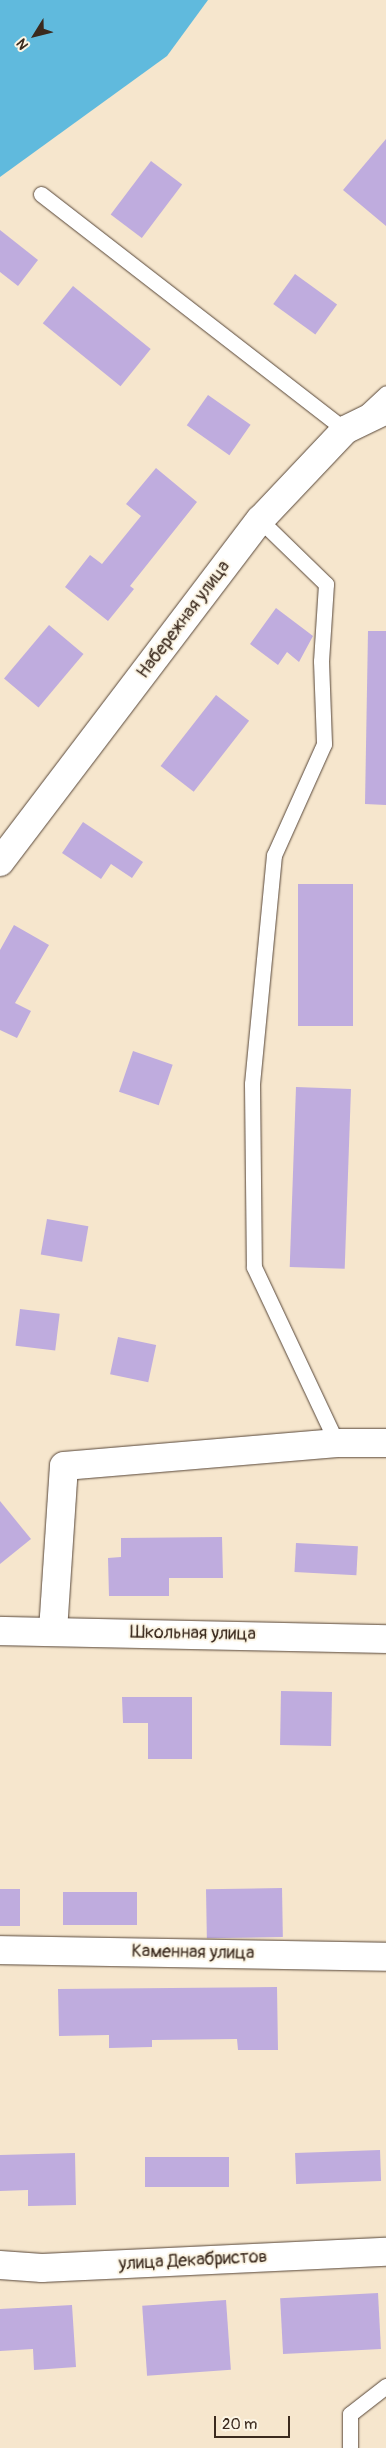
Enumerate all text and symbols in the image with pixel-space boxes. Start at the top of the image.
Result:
north arrow [10,10,60,60]
text: N [13,35,32,53]
street label: Набережная улица [133,557,235,683]
street label: Школьная улица [130,1622,256,1646]
street label: Каменная улица [131,1941,255,1965]
street label: улица Декабристов [118,2246,268,2276]
scale bar [216,2406,292,2438]
text: 20 m [222,2415,257,2434]

